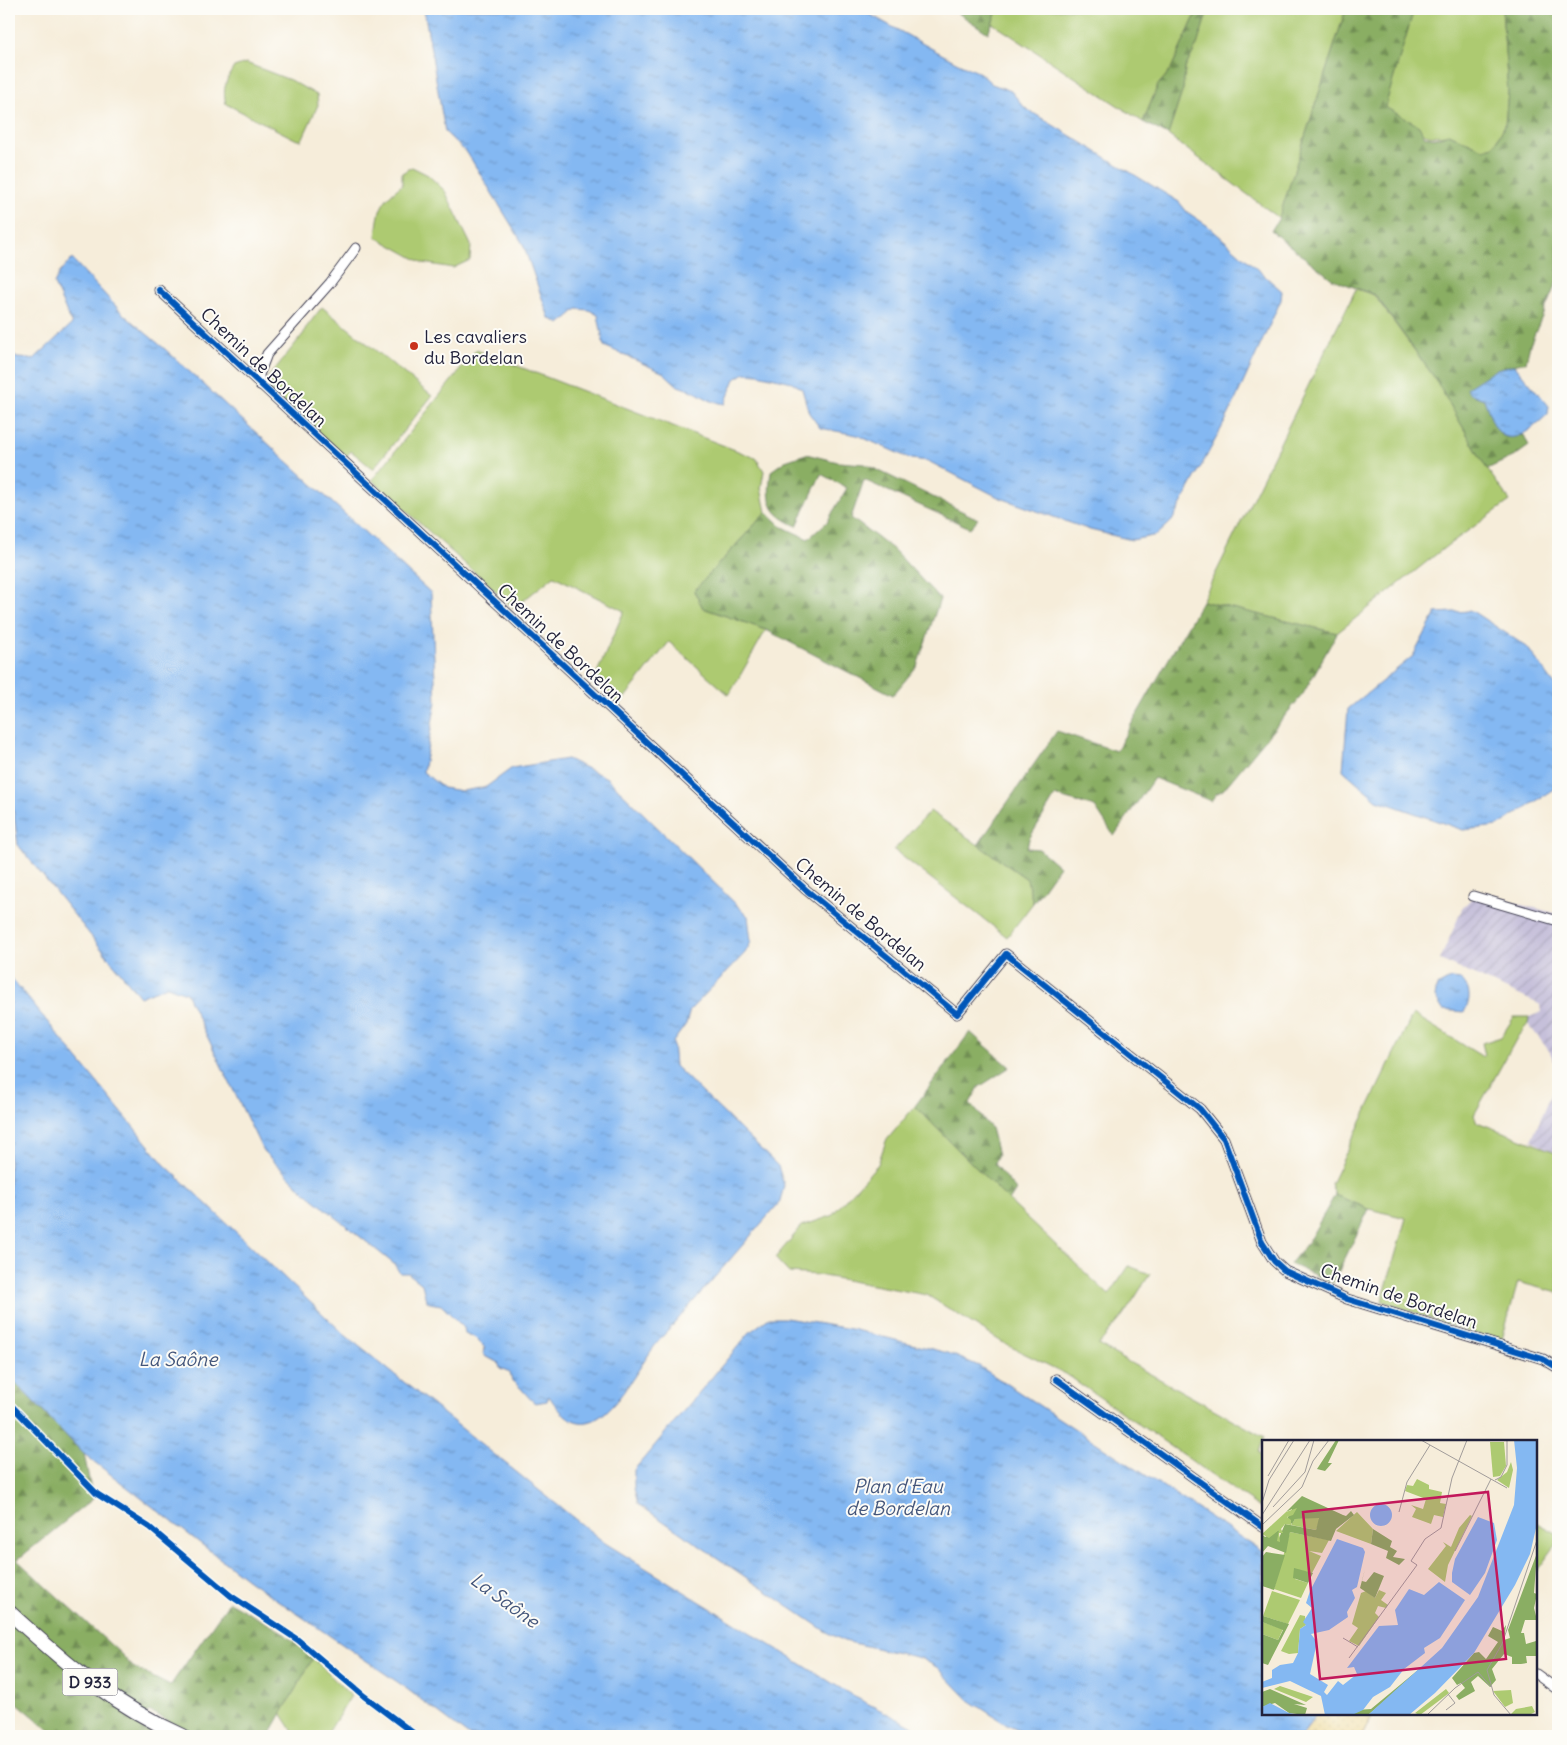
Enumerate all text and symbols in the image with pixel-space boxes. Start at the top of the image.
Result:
street label: Chemin de Bordelan [196,302,332,432]
place label: Les cavaliers du Bordelan [424,325,527,369]
marker: Les cavaliers du Bordelan [408,340,420,352]
street label: Chemin de Bordelan [493,578,629,708]
street label: Chemin de Bordelan [790,852,932,976]
street label: Chemin de Bordelan [1317,1258,1481,1334]
water label: La Saône [139,1347,219,1371]
inset map [1262,1440,1537,1715]
water label: Plan d'Eau de Bordelan [846,1474,951,1520]
water label: La Saône [466,1567,545,1634]
road number: D 933 [62,1668,118,1695]

